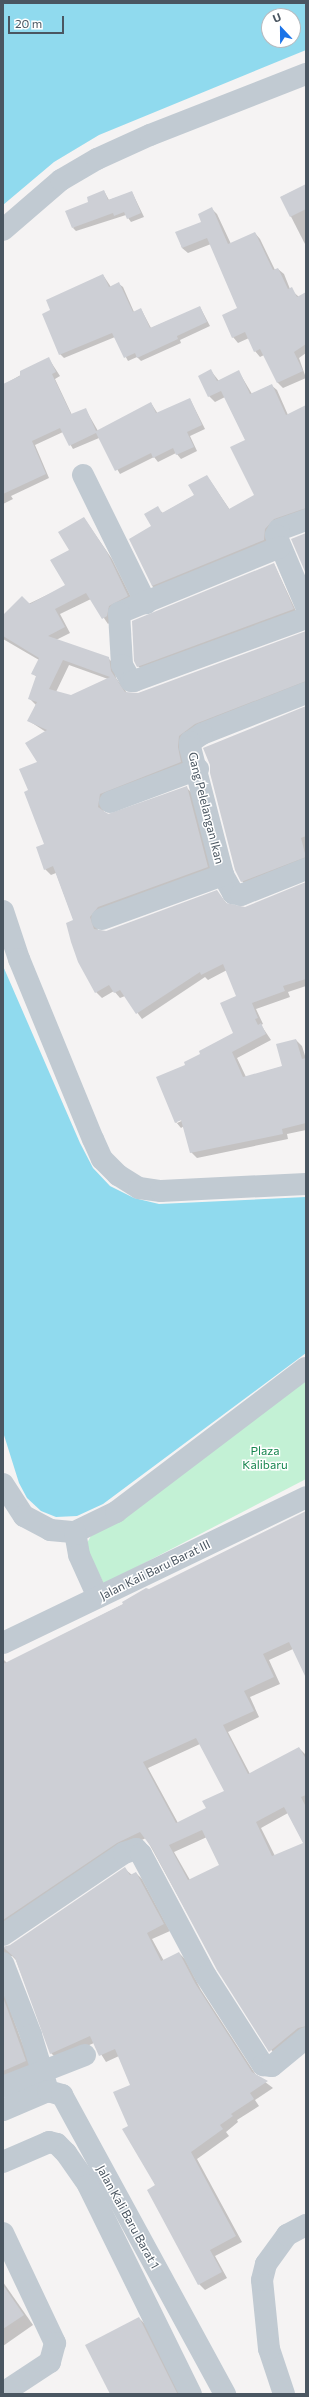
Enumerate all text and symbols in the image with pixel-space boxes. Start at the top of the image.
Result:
scale bar [10,8,66,34]
north arrow [261,8,301,48]
text: U [271,10,283,25]
text: 20 m [15,16,42,30]
street label: Gang Pelelangan Ikan [185,751,227,865]
park label: Plaza Kalibaru [242,1444,288,1472]
street label: Jalan Kali Baru Barat III [97,1537,213,1603]
street label: Jalan Kali Baru Barat 1 [94,2163,162,2271]

